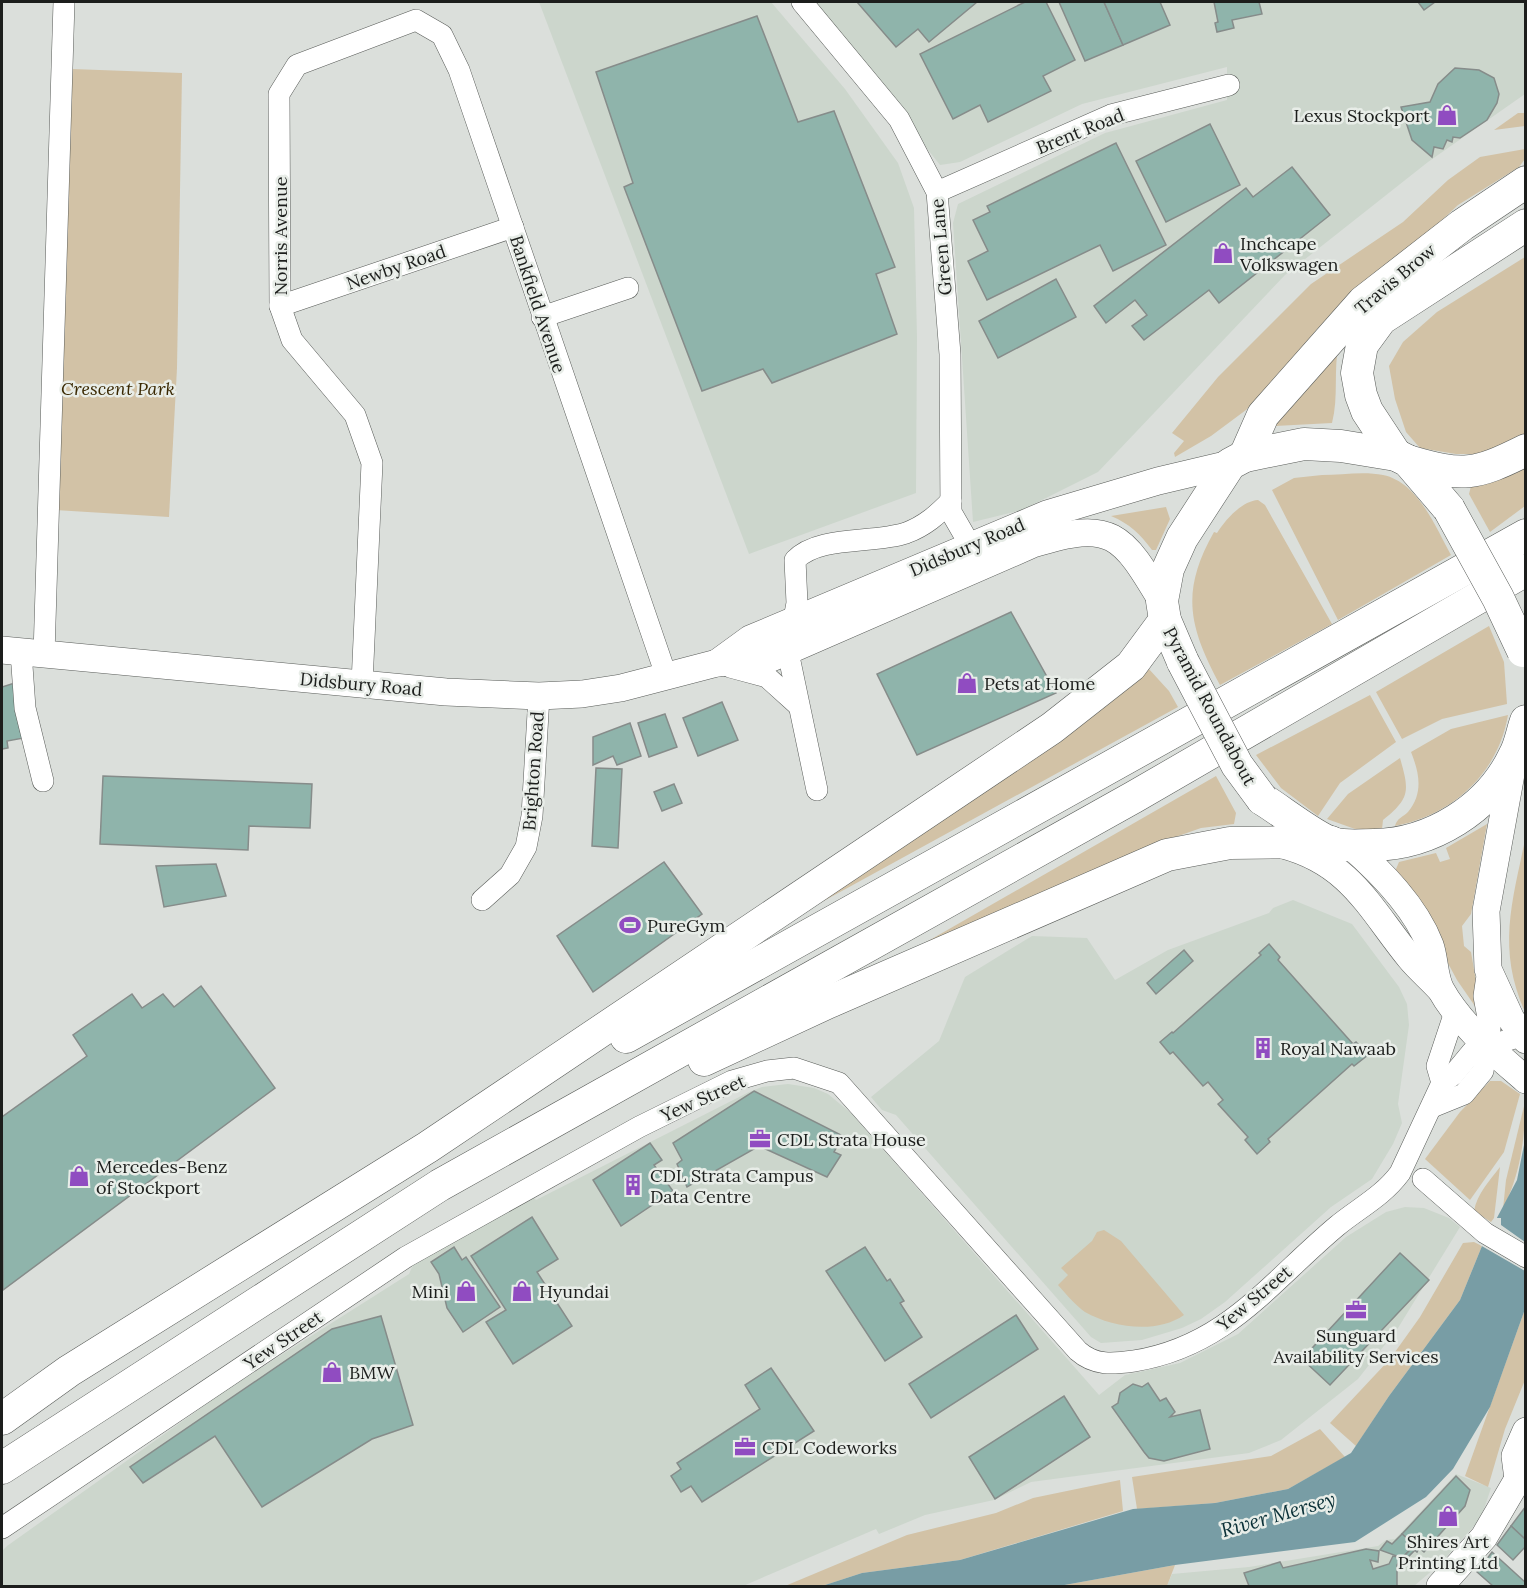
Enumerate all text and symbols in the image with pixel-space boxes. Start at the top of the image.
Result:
street label: Brent Road [1033,103,1127,159]
shop icon: Lexus Stockport [1435,103,1459,127]
place label: Lexus Stockport [1294,104,1430,127]
street label: Norris Avenue [269,176,292,295]
street label: Green Lane [925,197,957,296]
street label: Bankfield Avenue [505,232,571,376]
place label: Inchcape Volkswagen [1239,232,1339,276]
street label: Travis Brow [1350,238,1441,320]
street label: Newby Road [343,239,449,295]
shop icon: Inchcape Volkswagen [1211,241,1235,265]
park label: Crescent Park [61,377,175,400]
street label: Didsbury Road [906,512,1028,582]
street label: Pyramid Roundabout [1158,623,1262,789]
street label: Didsbury Road [299,667,423,701]
shop icon: Pets at Home [955,671,979,695]
place label: Pets at Home [984,672,1096,695]
street label: Brighton Road [517,710,549,832]
sports icon: PureGym [618,913,642,937]
place label: PureGym [647,914,725,937]
building icon: Royal Nawaab [1251,1036,1275,1060]
place label: Royal Nawaab [1280,1037,1396,1060]
street label: Yew Street [656,1069,749,1127]
office icon: CDL Strata House [748,1127,772,1151]
place label: CDL Strata House [777,1128,926,1151]
place label: Mercedes-Benz of Stockport [96,1155,227,1199]
shop icon: Mercedes-Benz of Stockport [67,1164,91,1188]
place label: CDL Strata Campus Data Centre [650,1164,814,1208]
building icon: CDL Strata Campus Data Centre [621,1173,645,1197]
street label: Yew Street [1211,1260,1296,1337]
shop icon: Mini [454,1279,478,1303]
shop icon: Hyundai [510,1279,534,1303]
place label: Mini [411,1280,449,1303]
place label: Hyundai [539,1280,609,1303]
office icon: Sunguard Availability Services [1344,1298,1368,1322]
street label: Yew Street [238,1305,327,1375]
place label: Sunguard Availability Services [1273,1324,1438,1368]
shop icon: BMW [320,1360,344,1384]
place label: BMW [349,1361,396,1384]
office icon: CDL Codeworks [733,1435,757,1459]
place label: CDL Codeworks [762,1436,897,1459]
water label: River Mersey [1218,1486,1338,1542]
shop icon: Shires Art Printing Ltd [1436,1504,1460,1528]
place label: Shires Art Printing Ltd [1398,1530,1498,1574]

